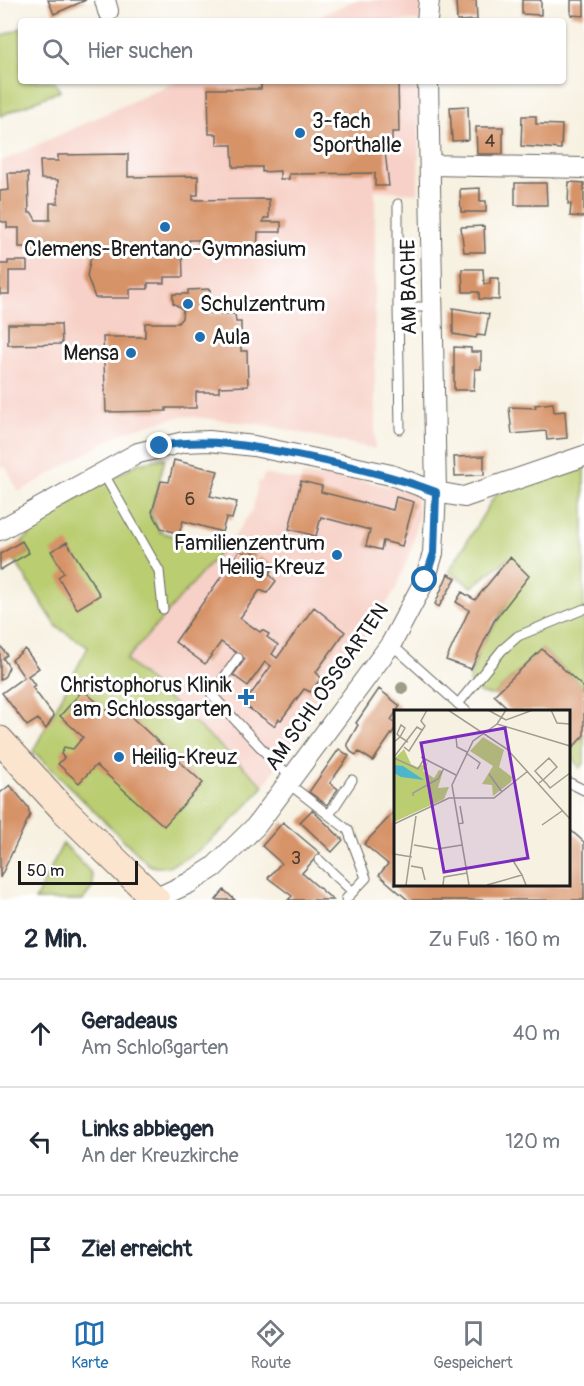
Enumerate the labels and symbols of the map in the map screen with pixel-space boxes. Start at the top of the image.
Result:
place label: 3-fach Sporthalle [312,108,402,159]
marker: 3-fach Sporthalle [293,126,307,140]
house number: 4 [485,130,496,153]
marker: Clemens-Brentano-Gymnasium [158,220,172,234]
place label: Clemens-Brentano-Gymnasium [24,236,306,263]
street label: AM BACHE [395,239,423,335]
place label: Schulzentrum [200,291,325,318]
marker: Schulzentrum [181,297,195,311]
place label: Aula [212,324,250,351]
marker: Aula [193,330,207,344]
place label: Mensa [63,340,119,367]
marker: Mensa [124,346,138,360]
route end [146,432,172,458]
house number: 6 [185,488,195,511]
place label: Familienzentrum Heilig-Kreuz [174,530,325,581]
marker: Familienzentrum Heilig-Kreuz [330,548,344,562]
route start [411,566,437,592]
street label: AM SCHLOSSGARTEN [259,598,395,776]
place label: Christophorus Klinik am Schlossgarten [60,672,232,723]
marker: Christophorus Klinik am Schlossgarten [237,688,255,706]
inset map [394,710,569,885]
place label: Heilig-Kreuz [131,744,237,771]
marker: Heilig-Kreuz [112,750,126,764]
house number: 3 [291,847,301,870]
scale bar [18,858,138,886]

